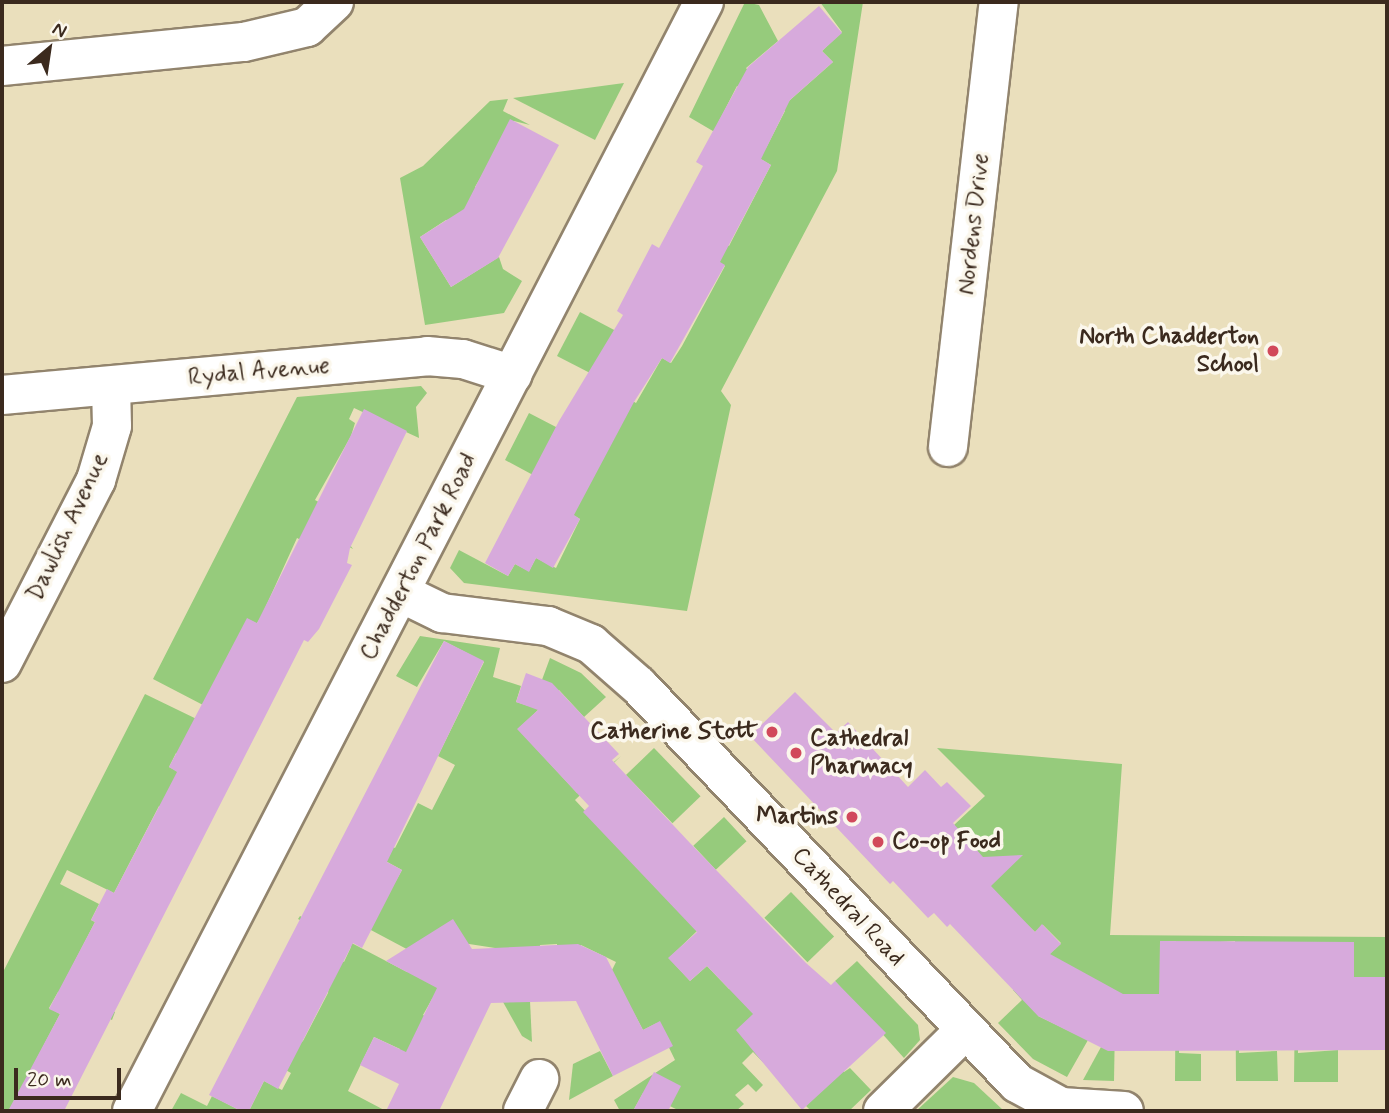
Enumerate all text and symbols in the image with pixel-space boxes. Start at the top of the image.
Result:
north arrow [14,14,84,84]
text: N [48,16,71,44]
street label: Nordens Drive [952,153,996,295]
place label: North Chadderton School [1079,323,1259,379]
marker: North Chadderton School [1265,343,1281,359]
street label: Rydal Avenue [189,352,329,392]
street label: Dawlish Avenue [21,448,115,606]
street label: Chadderton Park Road [355,450,483,664]
place label: Catherine Stott [596,718,758,746]
marker: Catherine Stott [764,724,780,740]
place label: Cathedral Pharmacy [810,725,913,781]
marker: Cathedral Pharmacy [788,745,804,761]
place label: Martins [756,803,838,831]
marker: Martins [844,809,860,825]
place label: Co-op Food [892,828,1001,856]
marker: Co-op Food [870,834,886,850]
street label: Cathedral Road [785,841,911,973]
scale bar [18,1054,124,1098]
text: 20 m [27,1066,72,1094]

